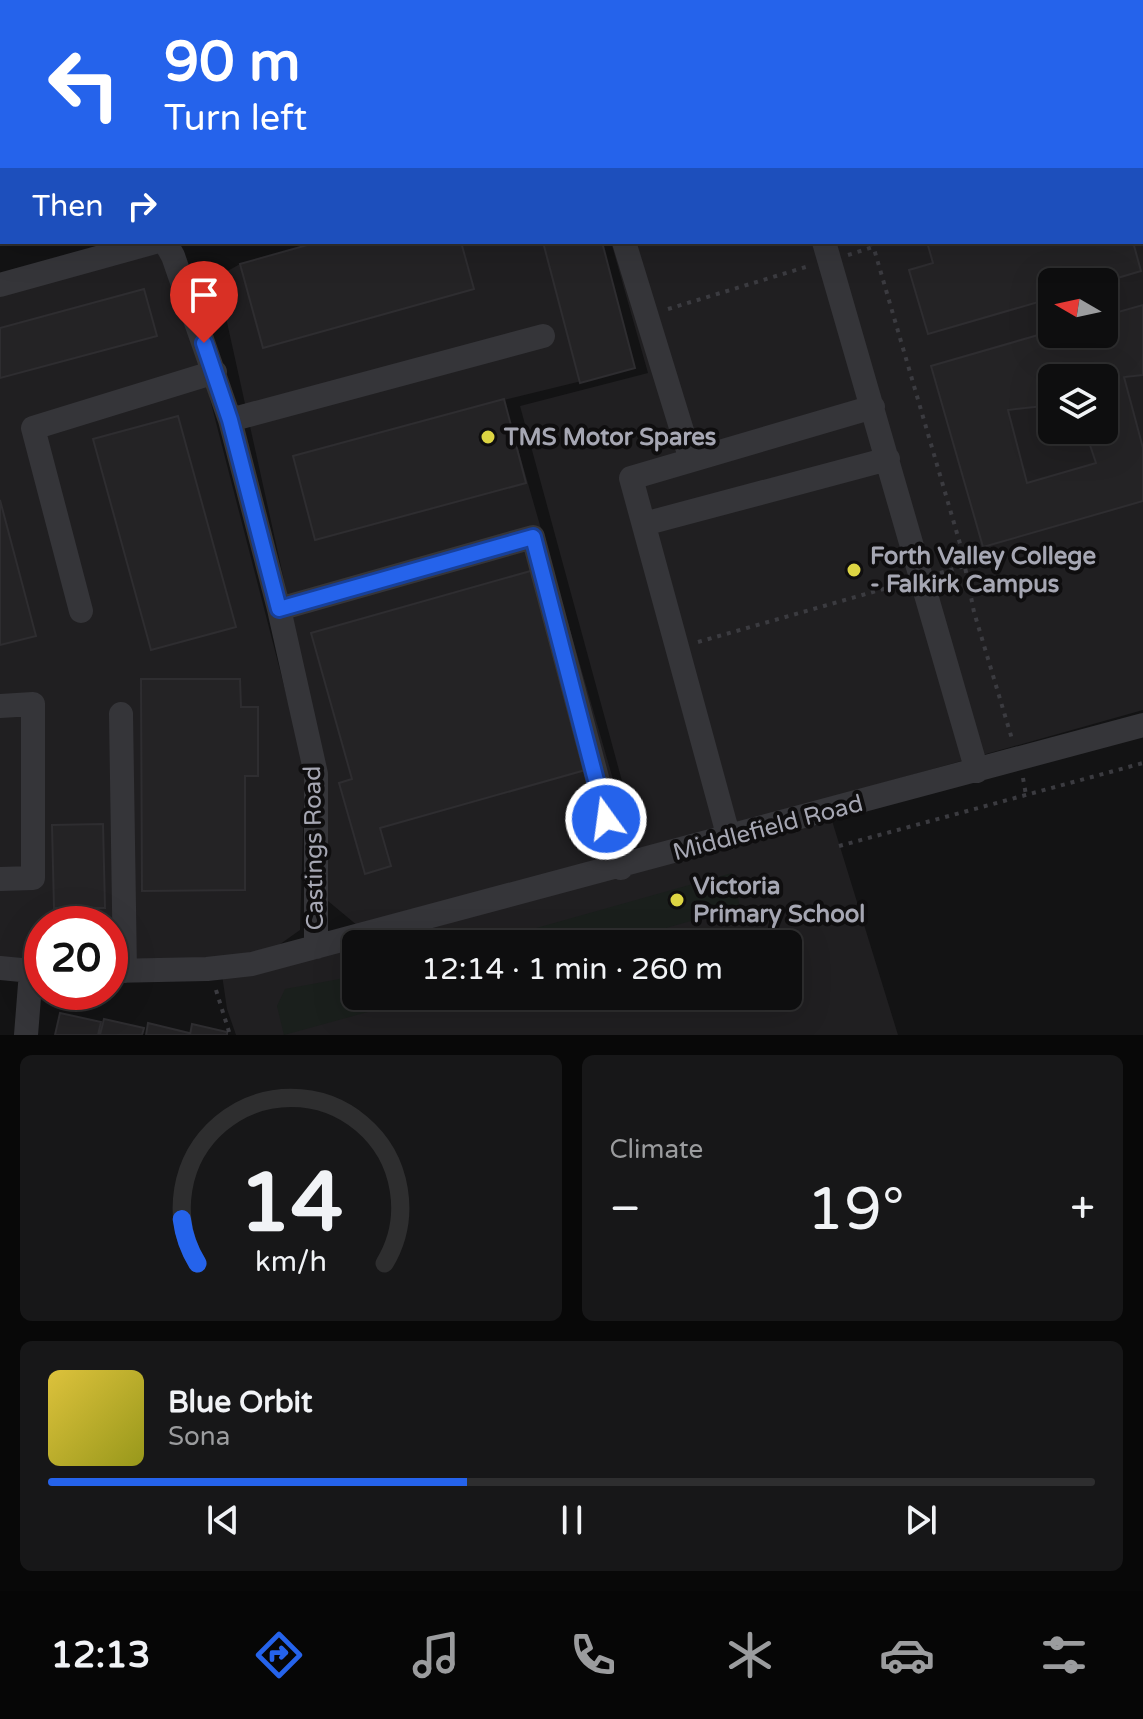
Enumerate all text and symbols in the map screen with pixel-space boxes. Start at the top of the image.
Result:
text: 90 m [164,29,300,96]
icon: left [32,32,136,136]
text: Turn left [164,97,307,140]
icon: right [120,184,164,228]
text: Then [32,188,104,225]
pin [170,261,238,343]
north arrow [1038,268,1118,348]
map controls [1038,268,1118,444]
icon: arrive [182,273,226,317]
button: layers [1038,364,1118,444]
place label: TMS Motor Spares [503,423,716,452]
marker: TMS Motor Spares [479,428,497,446]
place label: Forth Valley College - Falkirk Campus [870,542,1096,599]
marker: Forth Valley College - Falkirk Campus [845,561,863,579]
street label: Castings Road [298,765,330,931]
position arrow [564,777,648,861]
street label: Middlefield Road [670,789,866,867]
place label: Victoria Primary School [693,872,865,929]
marker: Victoria Primary School [668,891,686,909]
speed limit sign: 20 [24,906,128,1010]
text: 12:14 · 1 min · 260 m [421,951,723,988]
text: Climate [610,1134,703,1165]
text: 14 [239,1154,343,1254]
text: 19° [807,1174,905,1246]
text: − [610,1183,641,1236]
text: + [1070,1183,1095,1236]
text: km/h [255,1245,327,1279]
text: Blue Orbit [168,1384,313,1421]
text: Sona [168,1421,230,1452]
icon: previous [201,1498,245,1542]
icon: pause [550,1498,594,1542]
icon: next [899,1498,943,1542]
icon: directions [251,1627,307,1683]
icon: music [408,1627,464,1683]
icon: phone [565,1627,621,1683]
icon: climate [722,1627,778,1683]
icon: car [879,1627,935,1683]
icon: filters [1036,1627,1092,1683]
text: 12:13 [51,1634,150,1677]

